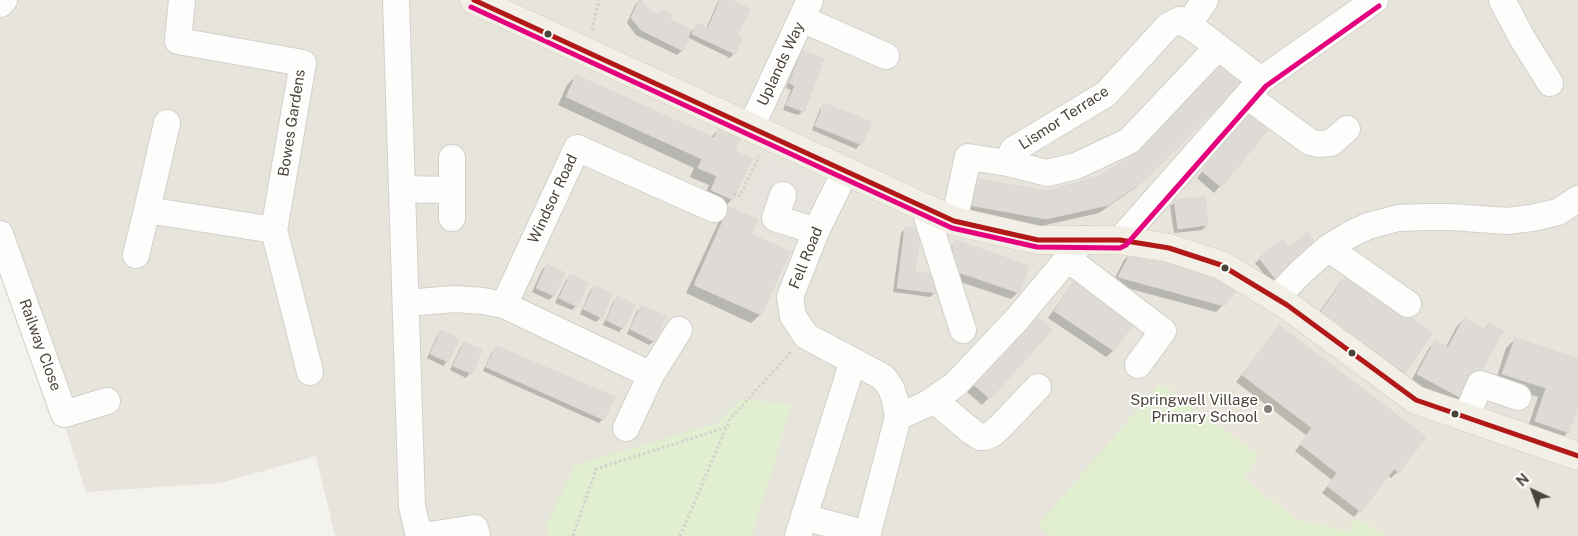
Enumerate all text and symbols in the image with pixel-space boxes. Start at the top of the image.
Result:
street label: Uplands Way [754,19,808,109]
unlabelled marker [543,29,553,39]
street label: Bowes Gardens [275,68,309,178]
street label: Lismor Terrace [1016,82,1112,154]
street label: Windsor Road [524,151,582,247]
street label: Fell Road [785,224,827,292]
unlabelled marker [1220,263,1230,273]
street label: Railway Close [15,297,65,393]
unlabelled marker [1347,348,1357,358]
place label: Springwell Village Primary School [1130,391,1258,426]
marker: Springwell Village Primary School [1262,403,1274,415]
unlabelled marker [1450,409,1460,419]
north arrow [1508,466,1558,516]
text: N [1513,470,1532,490]

